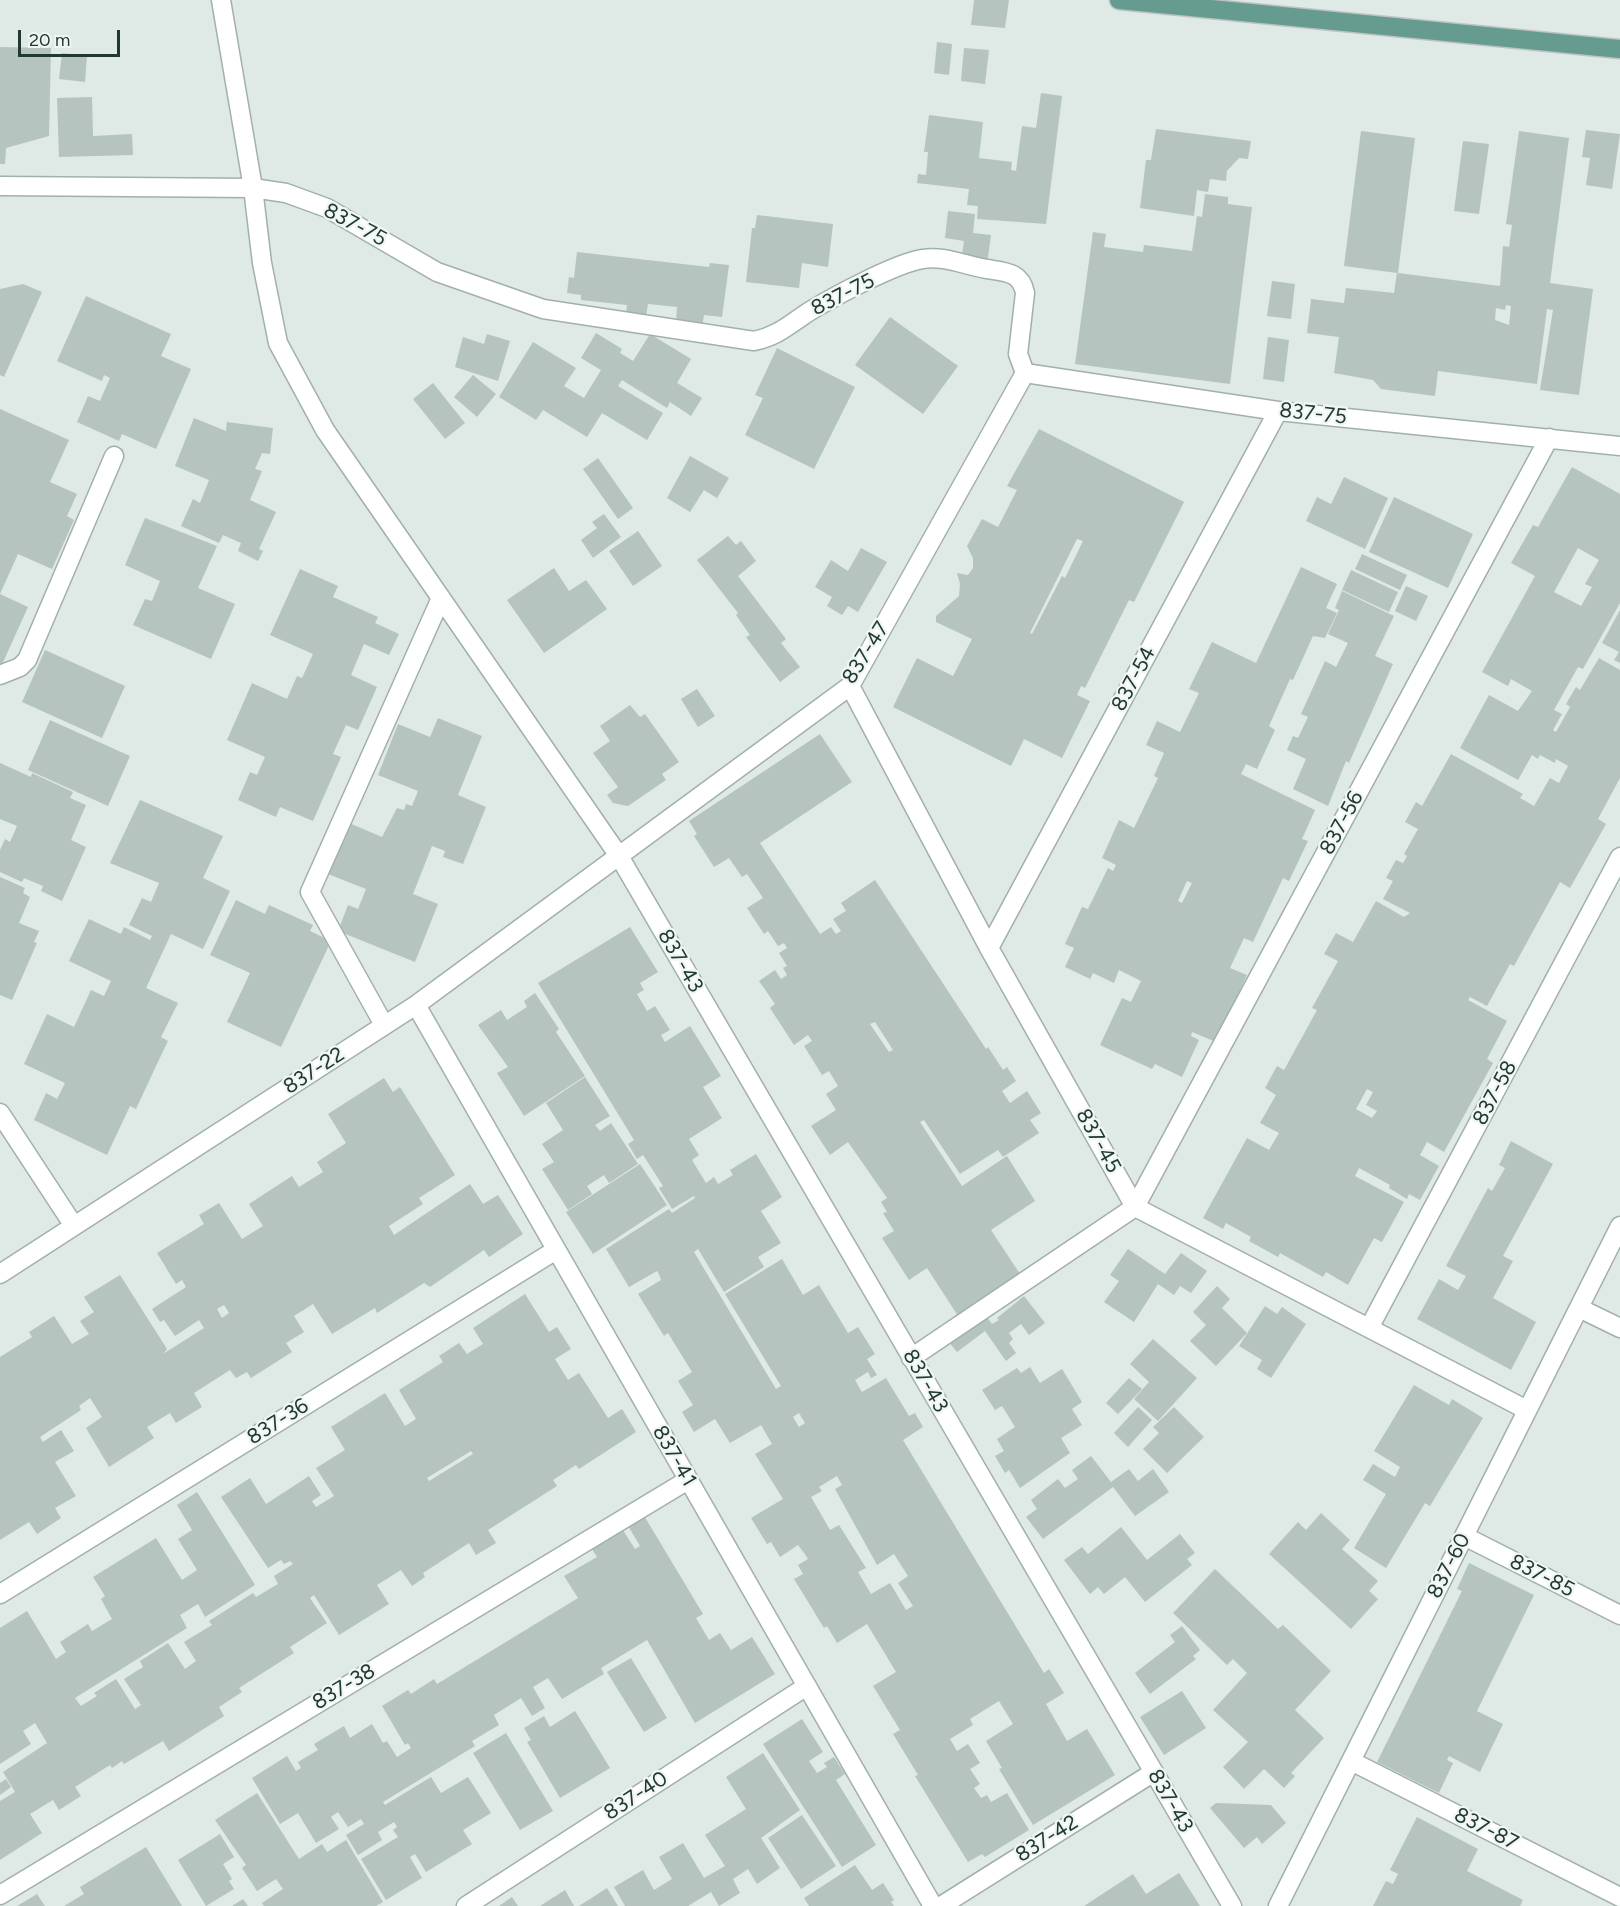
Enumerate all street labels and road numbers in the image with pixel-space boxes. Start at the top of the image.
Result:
street label: 837-75 [319,198,391,252]
street label: 837-75 [807,268,879,322]
street label: 837-75 [1278,398,1348,430]
street label: 837-47 [837,617,895,689]
street label: 837-54 [1107,642,1161,716]
street label: 837-56 [1315,787,1369,859]
street label: 837-43 [652,925,708,997]
street label: 837-22 [279,1042,349,1100]
street label: 837-58 [1468,1056,1522,1130]
street label: 837-45 [1070,1105,1126,1177]
street label: 837-43 [897,1345,953,1417]
street label: 837-36 [243,1393,313,1451]
street label: 837-41 [647,1421,701,1491]
street label: 837-60 [1422,1529,1476,1603]
street label: 837-85 [1505,1549,1579,1603]
street label: 837-38 [308,1659,380,1715]
street label: 837-43 [1142,1765,1198,1837]
street label: 837-40 [599,1766,673,1826]
street label: 837-87 [1450,1802,1522,1856]
street label: 837-42 [1011,1810,1083,1868]

